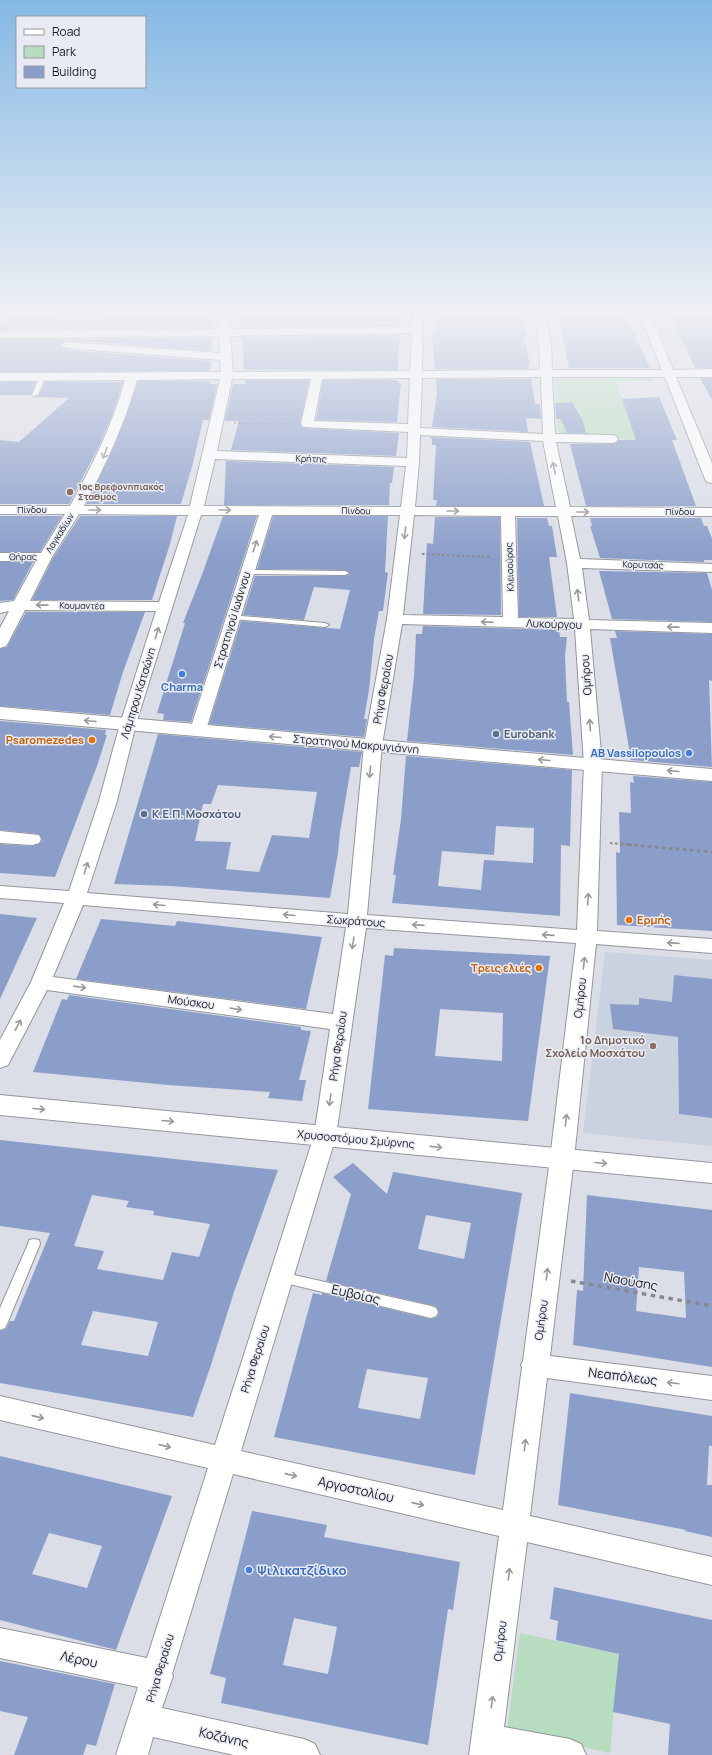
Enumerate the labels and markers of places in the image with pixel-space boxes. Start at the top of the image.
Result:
place label: 1ος Βρεφονηπιακός Σταθμός [78,480,164,503]
marker: 1ος Βρεφονηπιακός Σταθμός [65,487,75,497]
marker: Charma [177,669,187,679]
place label: Charma [161,679,203,694]
place label: Eurobank [504,726,555,741]
marker: Eurobank [491,729,501,739]
place label: Psaromezedes [6,732,84,747]
marker: Psaromezedes [87,735,97,745]
place label: AB Vassilopoulos [591,745,681,760]
marker: AB Vassilopoulos [684,748,694,758]
place label: Κ.Ε.Π. Μοσχάτου [152,806,241,821]
marker: Κ.Ε.Π. Μοσχάτου [139,809,149,819]
place label: Ερμής [637,912,671,927]
marker: Ερμής [624,915,634,925]
place label: Τρεις ελιές [471,960,531,975]
marker: Τρεις ελιές [534,963,544,973]
place label: 1ο Δημοτικό Σχολείο Μοσχάτου [545,1032,645,1060]
marker: 1ο Δημοτικό Σχολείο Μοσχάτου [648,1041,658,1051]
place label: Ψιλικατζίδικο [257,1561,347,1579]
marker: Ψιλικατζίδικο [244,1565,254,1575]

